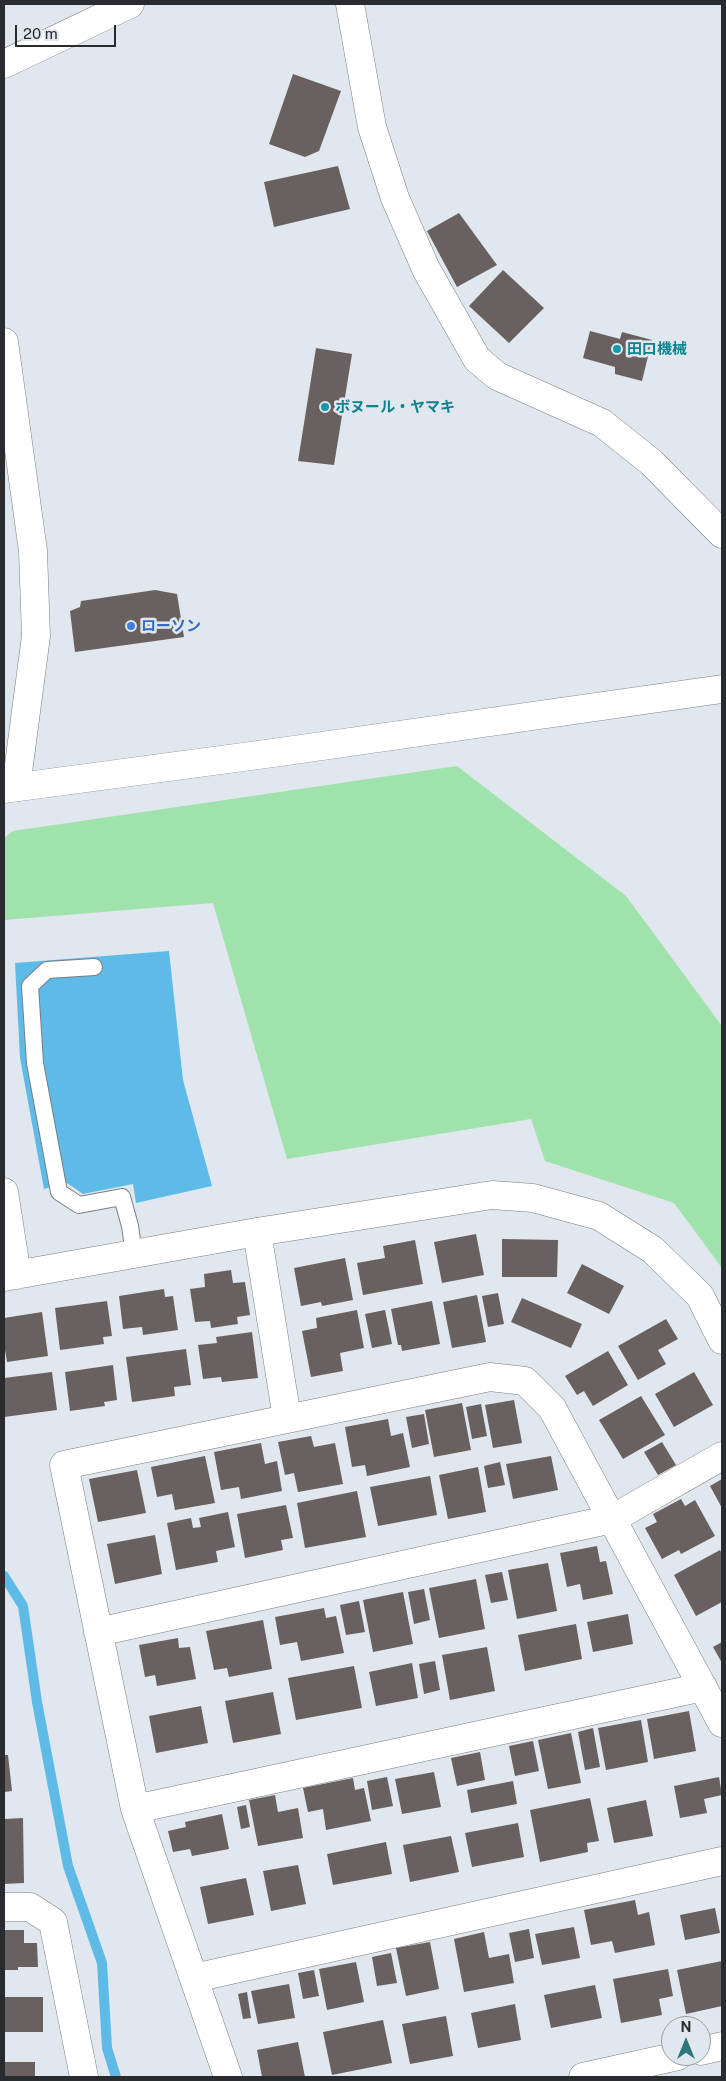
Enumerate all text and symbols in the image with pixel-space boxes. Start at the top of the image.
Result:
scale bar [18,15,119,47]
text: 20 m [23,25,58,42]
place label: 田口機械 [627,340,687,358]
marker: 田口機械 [611,343,623,355]
place label: ボヌール・ヤマキ [335,398,455,416]
marker: ボヌール・ヤマキ [319,401,331,413]
place label: ローソン [141,617,201,635]
marker: ローソン [125,620,137,632]
north arrow [661,2016,711,2066]
text: N [681,2019,691,2035]

